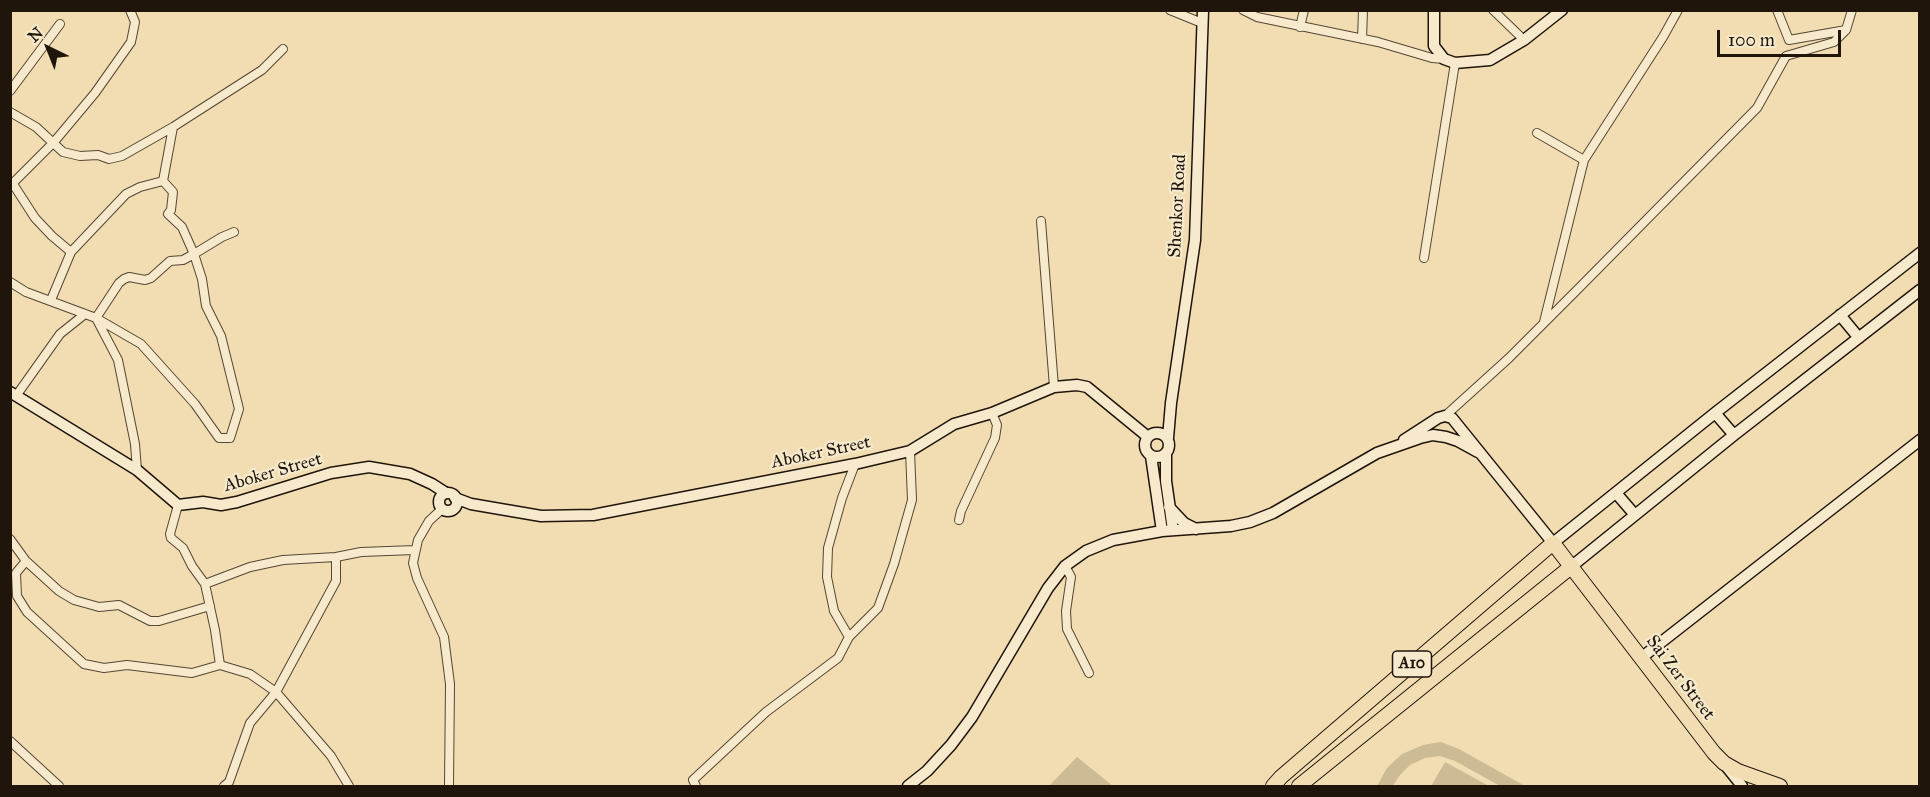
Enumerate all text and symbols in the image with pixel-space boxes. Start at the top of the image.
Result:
north arrow [18,18,78,78]
scale bar [1720,18,1844,56]
text: N [24,23,47,46]
text: 100 m [1728,29,1775,51]
street label: Shenkor Road [1164,154,1192,258]
street label: Aboker Street [769,432,873,474]
street label: Aboker Street [221,449,325,497]
street label: Sai Zer Street [1641,631,1719,725]
road number: A10 [1392,651,1432,677]

